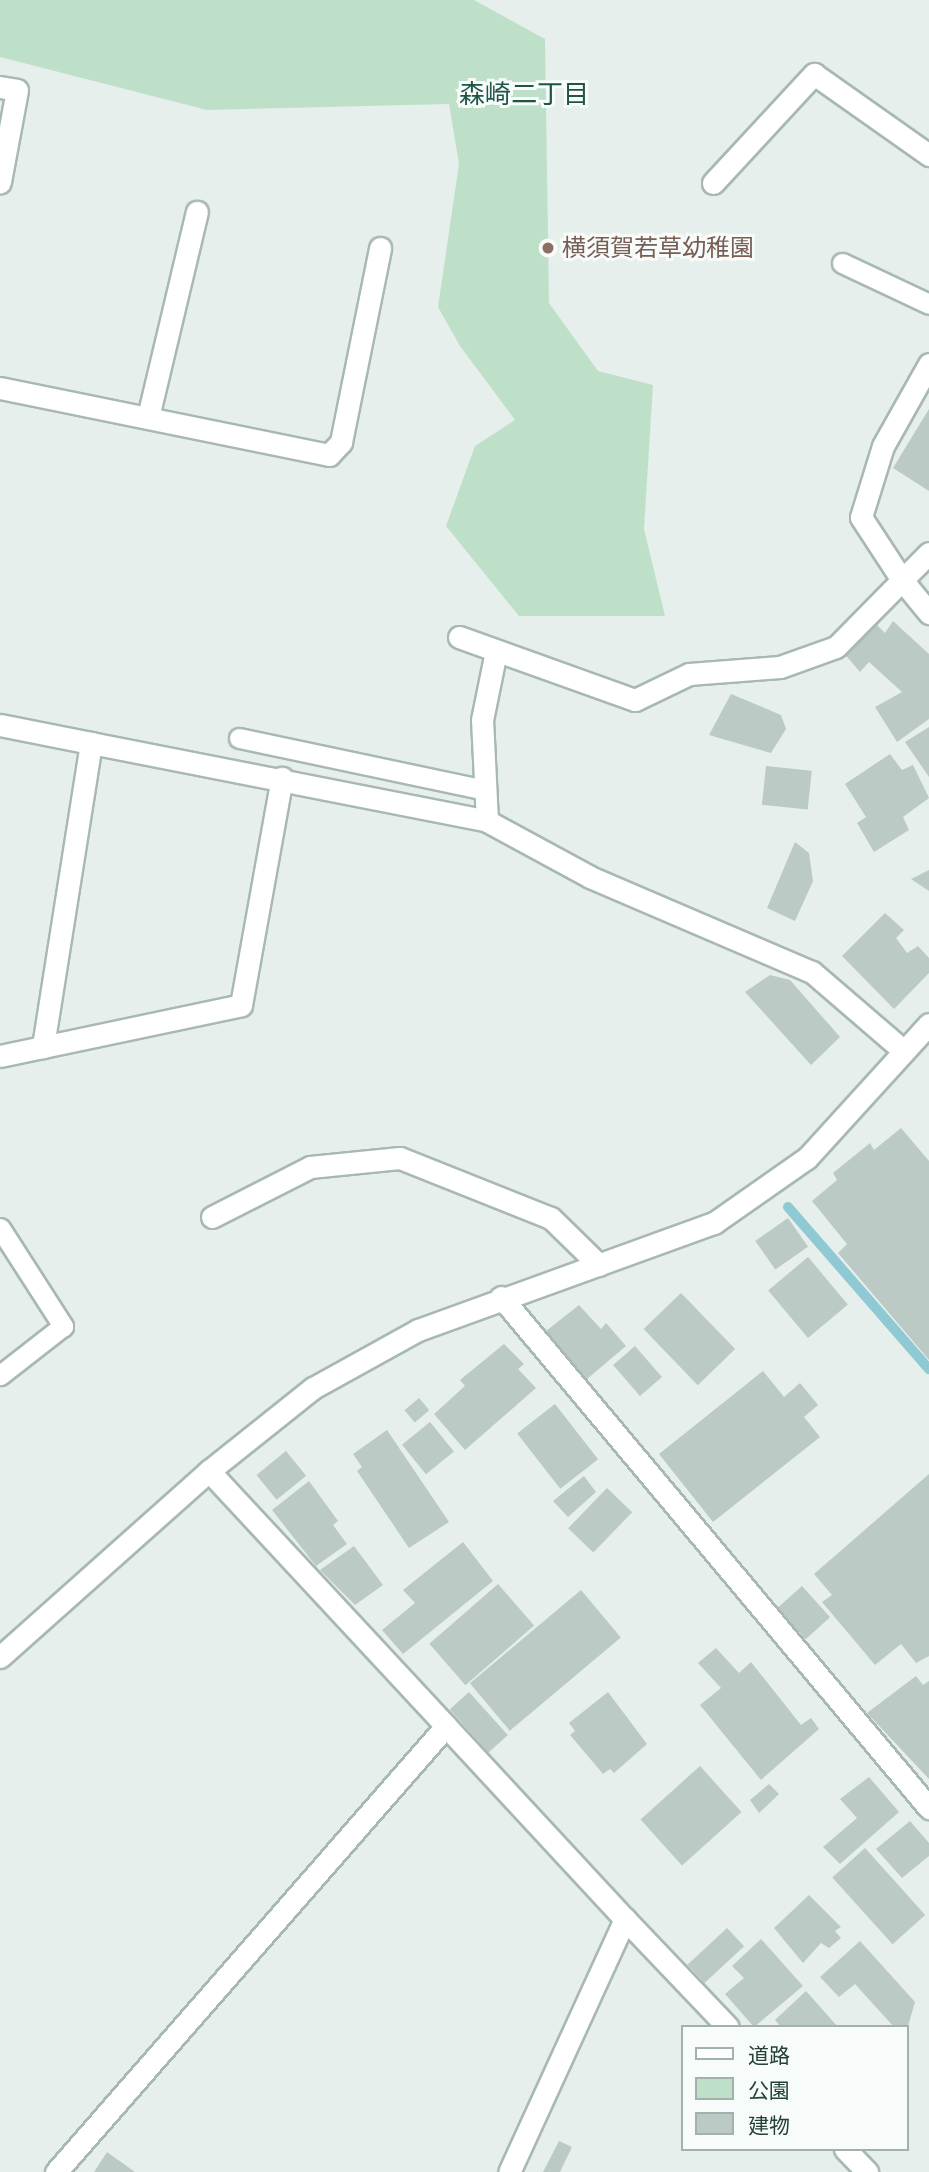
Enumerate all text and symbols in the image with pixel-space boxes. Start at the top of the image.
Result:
district label: 森崎二丁目 [459,78,589,110]
place label: 横須賀若草幼稚園 [562,234,754,262]
marker: 横須賀若草幼稚園 [540,240,556,256]
legend [680,2025,908,2151]
text: 道路 [748,2043,790,2068]
text: 公園 [748,2078,790,2103]
text: 建物 [748,2113,790,2138]

